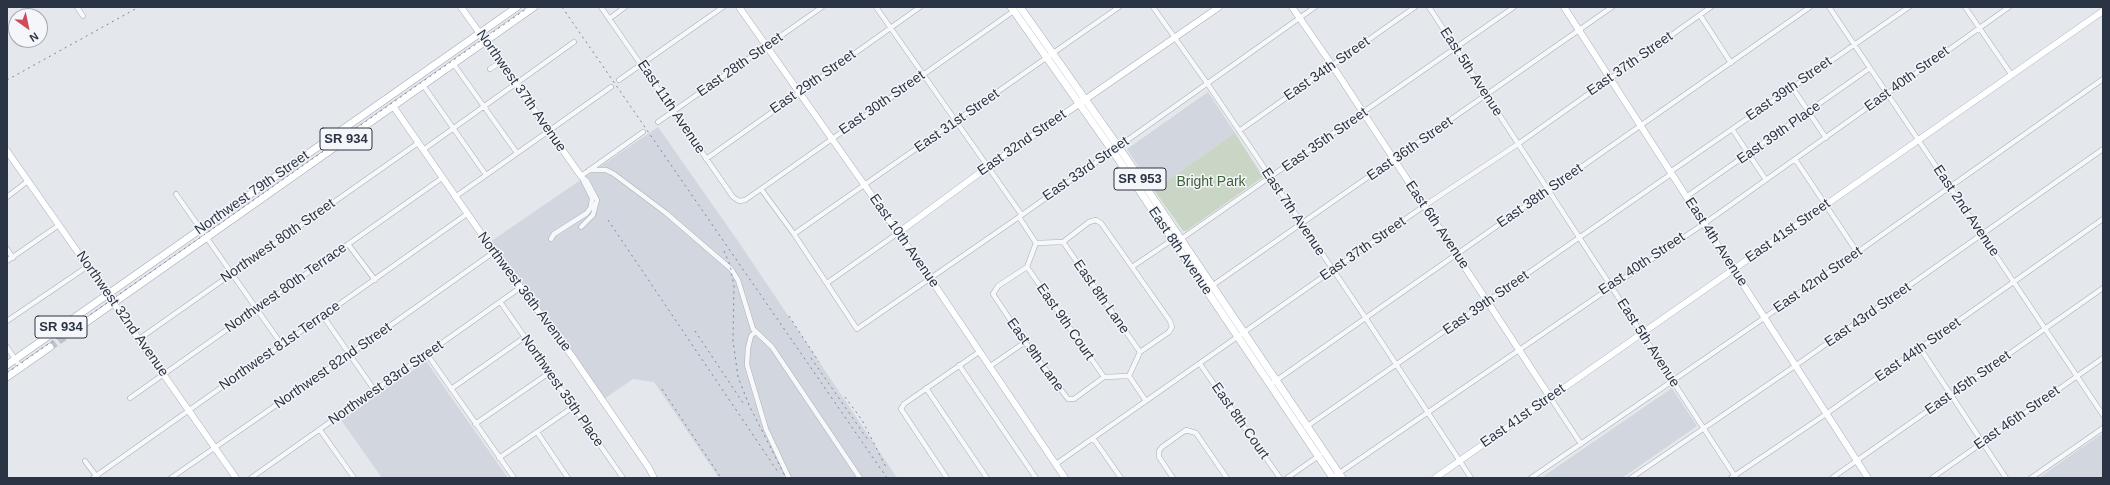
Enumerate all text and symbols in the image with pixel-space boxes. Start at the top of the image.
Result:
north arrow [8,8,48,48]
street label: East 5th Avenue [1436,24,1506,120]
street label: Northwest 37th Avenue [472,27,570,155]
street label: East 37th Street [1584,28,1676,100]
street label: East 28th Street [694,29,786,101]
text: N [27,30,41,44]
street label: East 34th Street [1281,33,1373,105]
street label: East 40th Street [1861,43,1953,115]
street label: East 29th Street [767,46,859,118]
street label: East 39th Street [1743,53,1835,125]
street label: East 11th Avenue [633,57,709,157]
street label: East 30th Street [836,67,928,139]
street label: East 31st Street [911,86,1003,156]
street label: East 39th Place [1734,98,1824,168]
street label: East 35th Street [1279,104,1371,176]
street label: East 32nd Street [974,106,1070,180]
street label: East 36th Street [1364,113,1456,185]
road number: SR 934 [320,128,372,150]
street label: East 33rd Street [1040,133,1132,205]
street label: Northwest 79th Street [192,147,312,239]
street label: East 38th Street [1494,160,1586,232]
street label: East 2nd Avenue [1929,162,2003,260]
street label: East 7th Avenue [1257,165,1329,259]
road number: SR 953 [1114,168,1166,190]
park label: Bright Park [1176,174,1246,190]
street label: East 6th Avenue [1401,178,1473,272]
street label: East 10th Avenue [865,191,943,291]
street label: East 4th Avenue [1681,194,1751,290]
street label: Northwest 80th Street [218,195,338,287]
street label: East 41st Street [1742,196,1834,266]
street label: East 8th Avenue [1144,204,1216,298]
street label: East 37th Street [1317,213,1409,285]
street label: Northwest 36th Avenue [474,229,574,355]
street label: East 40th Street [1596,229,1688,299]
street label: Northwest 80th Terrace [222,240,350,336]
street label: East 42nd Street [1770,243,1866,317]
street label: Northwest 32nd Avenue [72,248,172,380]
street label: East 8th Lane [1069,257,1133,337]
street label: East 39th Street [1440,267,1532,339]
street label: East 43rd Street [1822,279,1914,351]
street label: East 9th Court [1032,281,1098,363]
street label: East 5th Avenue [1613,295,1683,391]
street label: Northwest 81st Terrace [216,298,344,394]
street label: East 44th Street [1872,314,1964,386]
street label: East 9th Lane [1003,315,1067,395]
road number: SR 934 [35,316,87,338]
street label: Northwest 82nd Street [271,319,395,413]
street label: Northwest 35th Place [517,332,607,450]
street label: Northwest 83rd Street [325,337,447,429]
street label: East 45th Street [1922,347,2014,419]
street label: East 8th Court [1207,380,1273,462]
street label: East 41st Street [1477,381,1569,451]
street label: East 46th Street [1971,382,2063,454]

